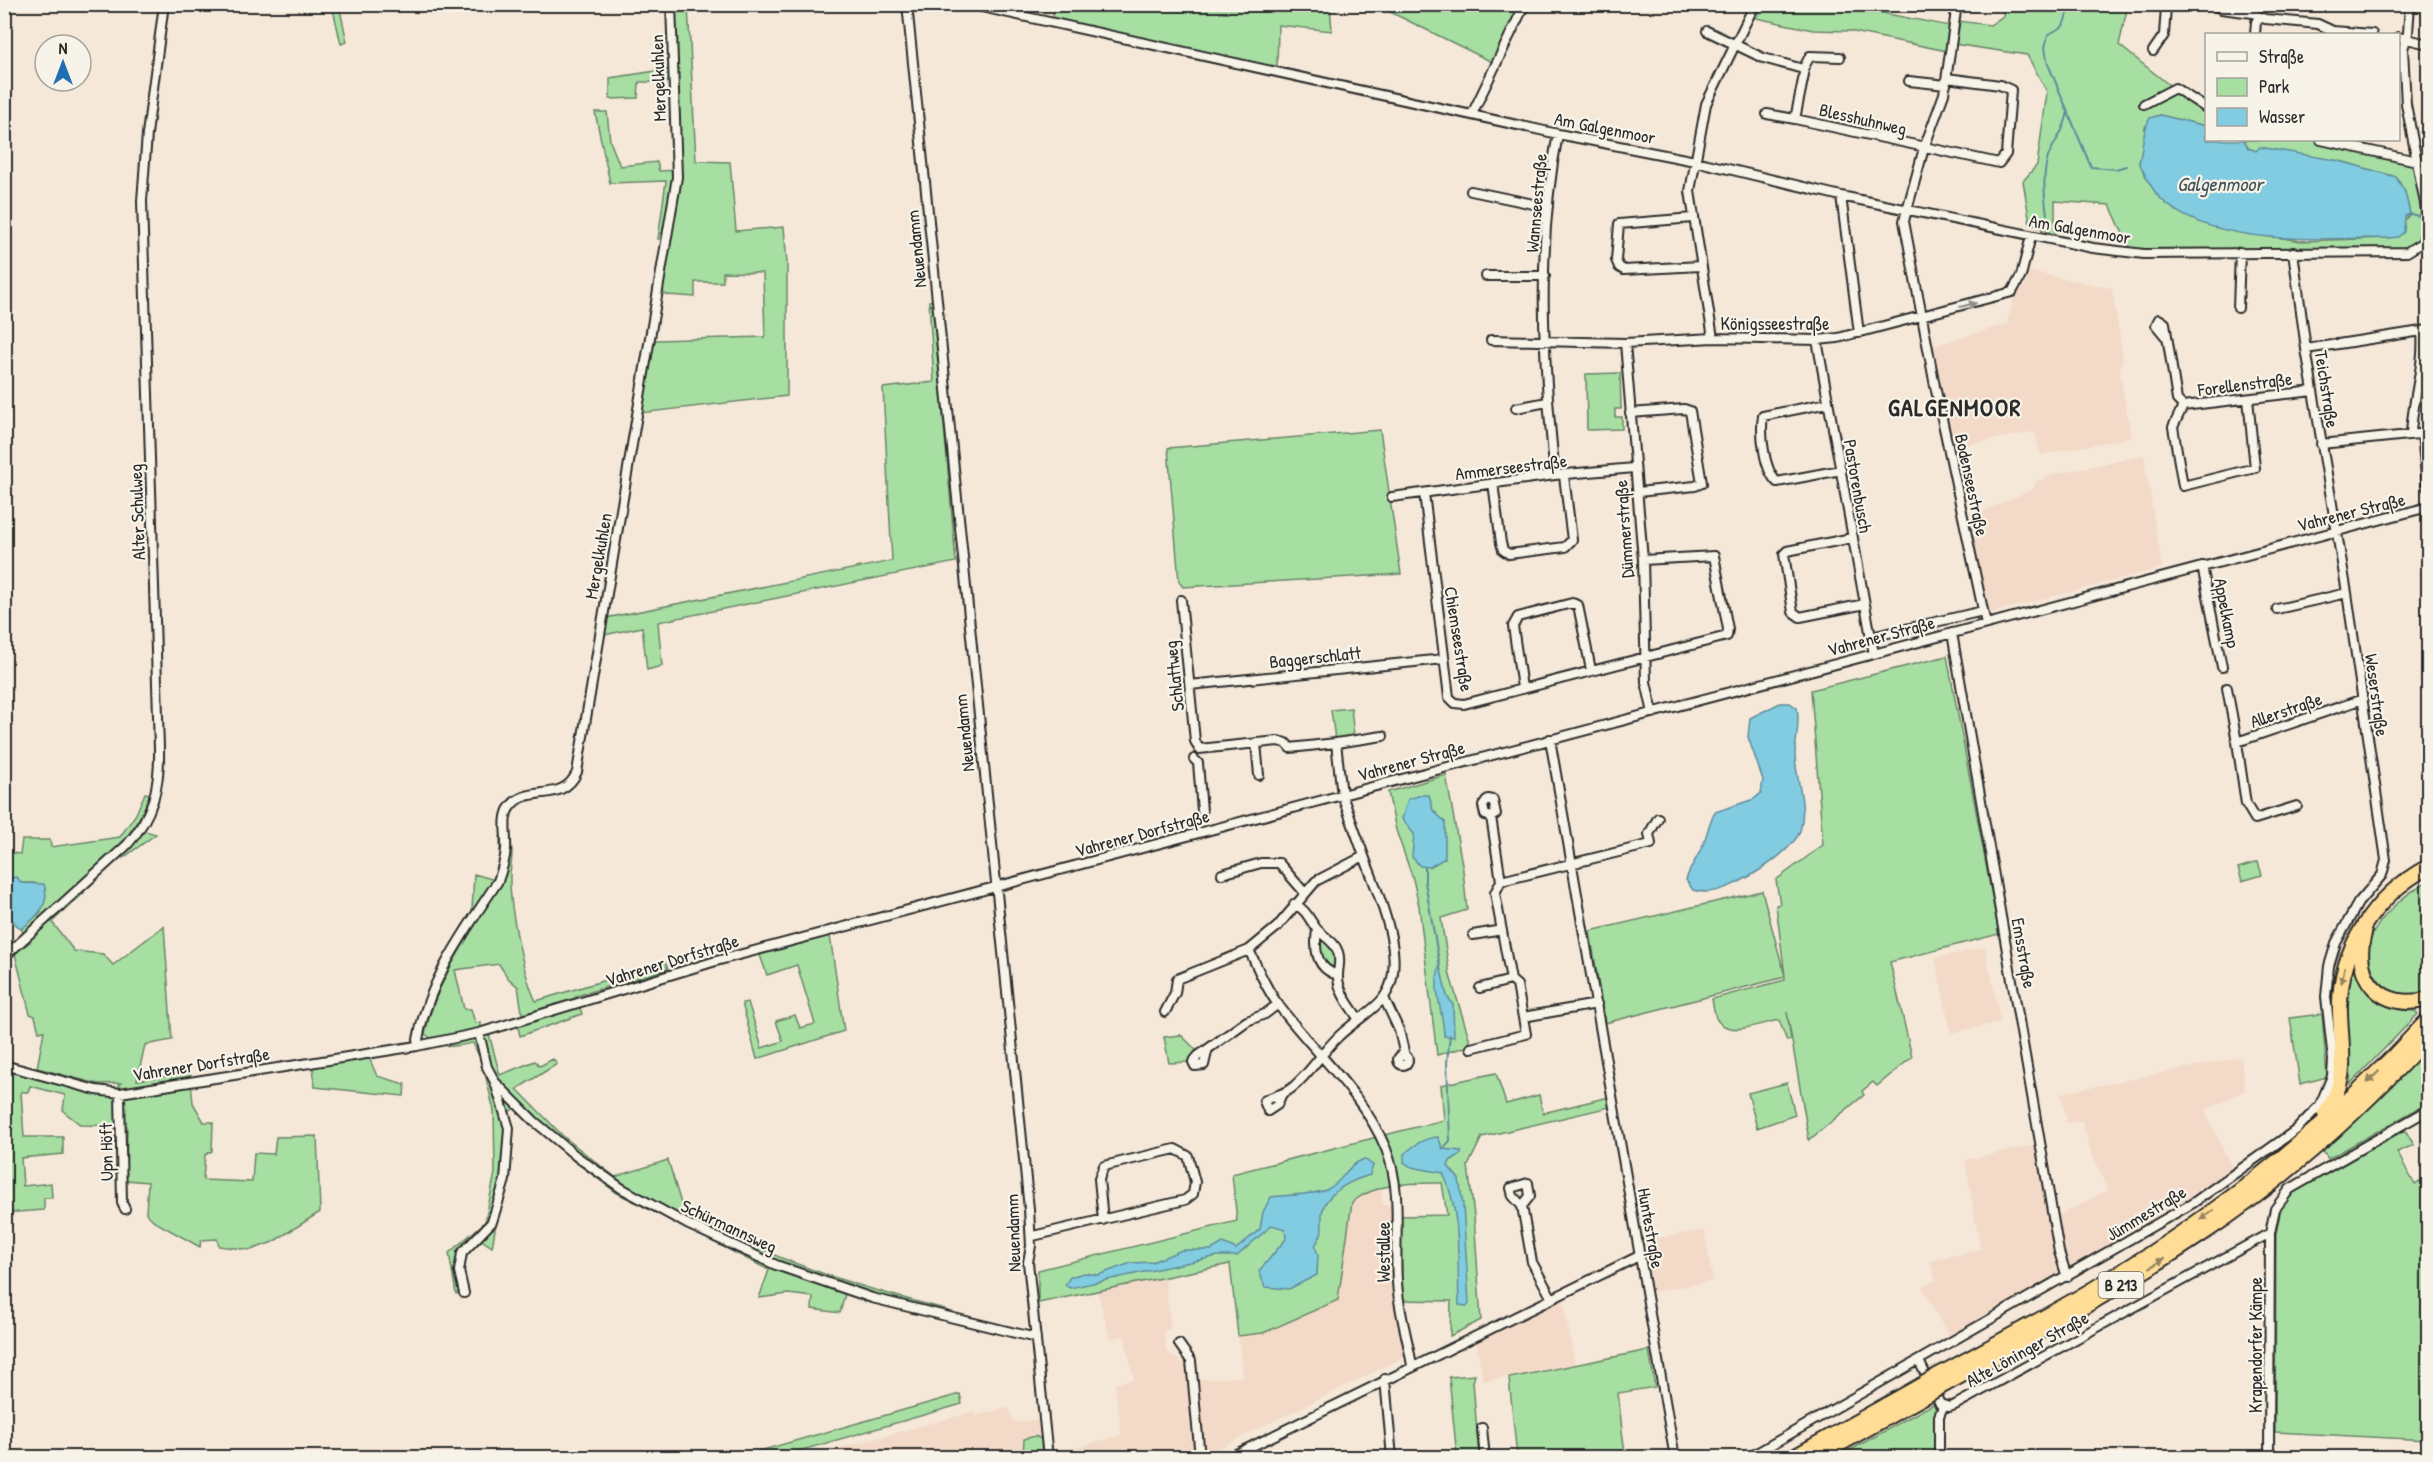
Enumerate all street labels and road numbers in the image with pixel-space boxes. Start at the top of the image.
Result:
street label: Mergelkuhlen [644,34,672,122]
street label: Blesshuhnweg [1817,97,1909,141]
street label: Am Galgenmoor [1552,106,1658,150]
street label: Wannseestraße [1519,152,1553,254]
street label: Am Galgenmoor [2027,208,2133,250]
street label: Neuendamm [900,209,932,289]
street label: Königsseestraße [1721,311,1829,336]
street label: Teichstraße [2309,349,2345,429]
street label: Forellenstraße [2195,366,2294,402]
street label: Bodenseestraße [1949,432,1995,538]
street label: Pastorenbusch [1837,437,1879,535]
street label: Ammerseestraße [1454,448,1568,486]
street label: Alter Schulweg [123,463,151,561]
street label: Dümmerstraße [1608,479,1640,579]
street label: Vahrener Straße [2294,487,2408,537]
street label: Mergelkuhlen [578,511,618,601]
street label: Appelkamp [2208,576,2246,650]
street label: Chiemseestraße [1438,585,1480,693]
street label: Vahrener Straße [1824,610,1938,662]
street label: Schlattweg [1158,640,1190,712]
street label: Baggerschlatt [1268,640,1363,674]
street label: Weserstraße [2359,652,2395,738]
street label: Allerstraße [2247,686,2325,734]
street label: Neuendamm [948,693,980,773]
street label: Vahrener Straße [1354,735,1468,787]
street label: Vahrener Dorfstraße [1072,803,1212,863]
street label: Emsstraße [2006,916,2042,990]
street label: Vahrener Dorfstraße [602,928,742,992]
street label: Vahrener Dorfstraße [131,1041,271,1087]
street label: Upn Höft [93,1122,119,1181]
street label: Jümmestraße [2101,1179,2191,1247]
street label: Huntestraße [1632,1186,1670,1270]
street label: Schürmannsweg [677,1193,781,1259]
street label: Neuendamm [999,1194,1027,1272]
street label: Westallee [1371,1222,1396,1282]
road number: B 213 [2098,1272,2144,1298]
street label: Krapendorfer Kämpe [2243,1277,2268,1413]
street label: Alte Löninger Straße [1961,1305,2093,1393]

